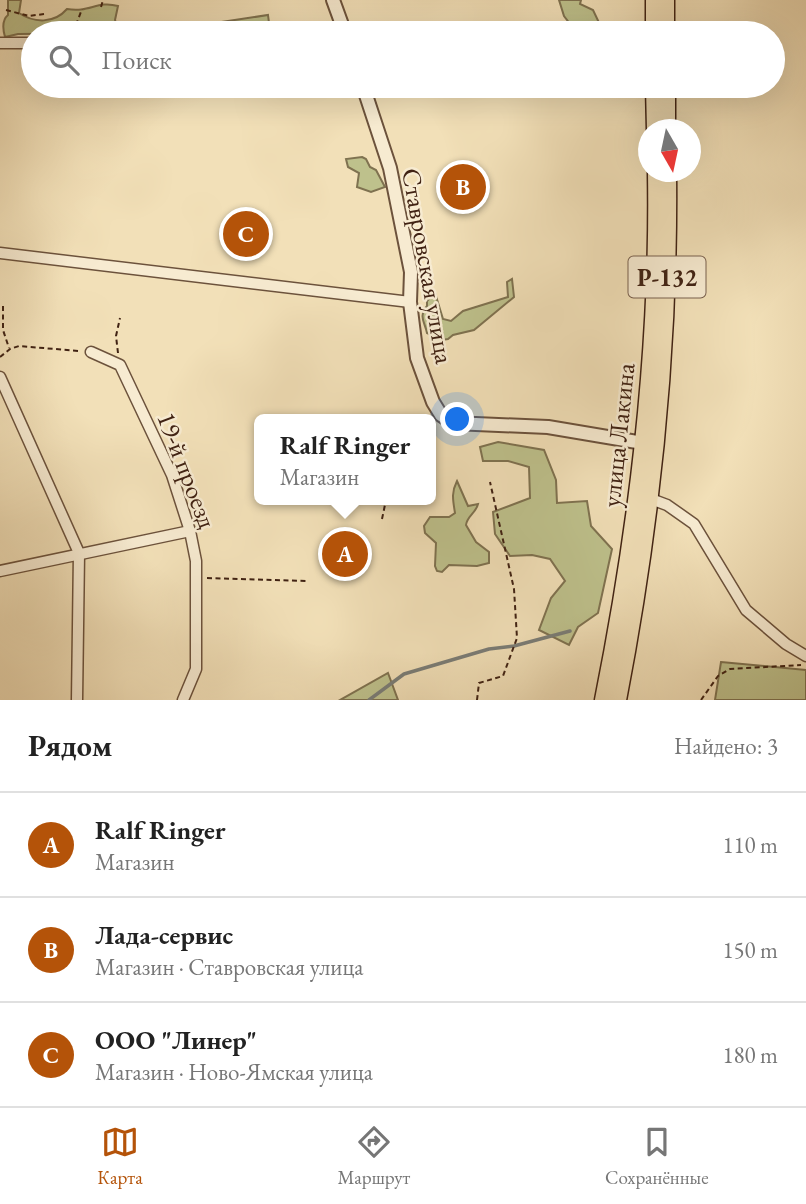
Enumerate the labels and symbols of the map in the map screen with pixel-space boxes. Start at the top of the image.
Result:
north arrow [638,119,701,182]
pin: B [440,161,486,213]
street label: Ставровская улица [394,166,462,367]
pin: C [223,208,269,260]
road number: Р-132 [628,256,706,298]
street label: улица Лакина [594,361,643,509]
your location [440,402,474,436]
street label: 19-й проезд [149,407,225,533]
pin: A [322,528,368,580]

